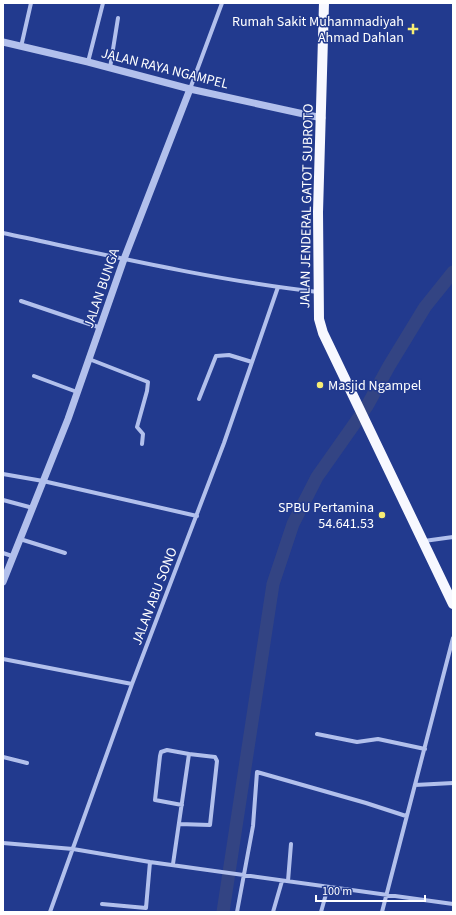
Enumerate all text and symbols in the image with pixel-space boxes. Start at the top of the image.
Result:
place label: Rumah Sakit Muhammadiyah Ahmad Dahlan [232,12,404,48]
marker: Rumah Sakit Muhammadiyah Ahmad Dahlan [407,23,419,35]
street label: JALAN RAYA NGAMPEL [99,44,231,94]
street label: JALAN JENDERAL GATOT SUBROTO [295,103,319,309]
street label: JALAN BUNGA [79,245,125,331]
place label: Masjid Ngampel [328,376,422,396]
marker: Masjid Ngampel [315,380,325,390]
place label: SPBU Pertamina 54.641.53 [278,498,374,534]
marker: SPBU Pertamina 54.641.53 [377,510,387,520]
street label: JALAN ABU SONO [127,545,183,648]
scale bar [316,877,425,903]
text: 100 m [322,883,352,900]

